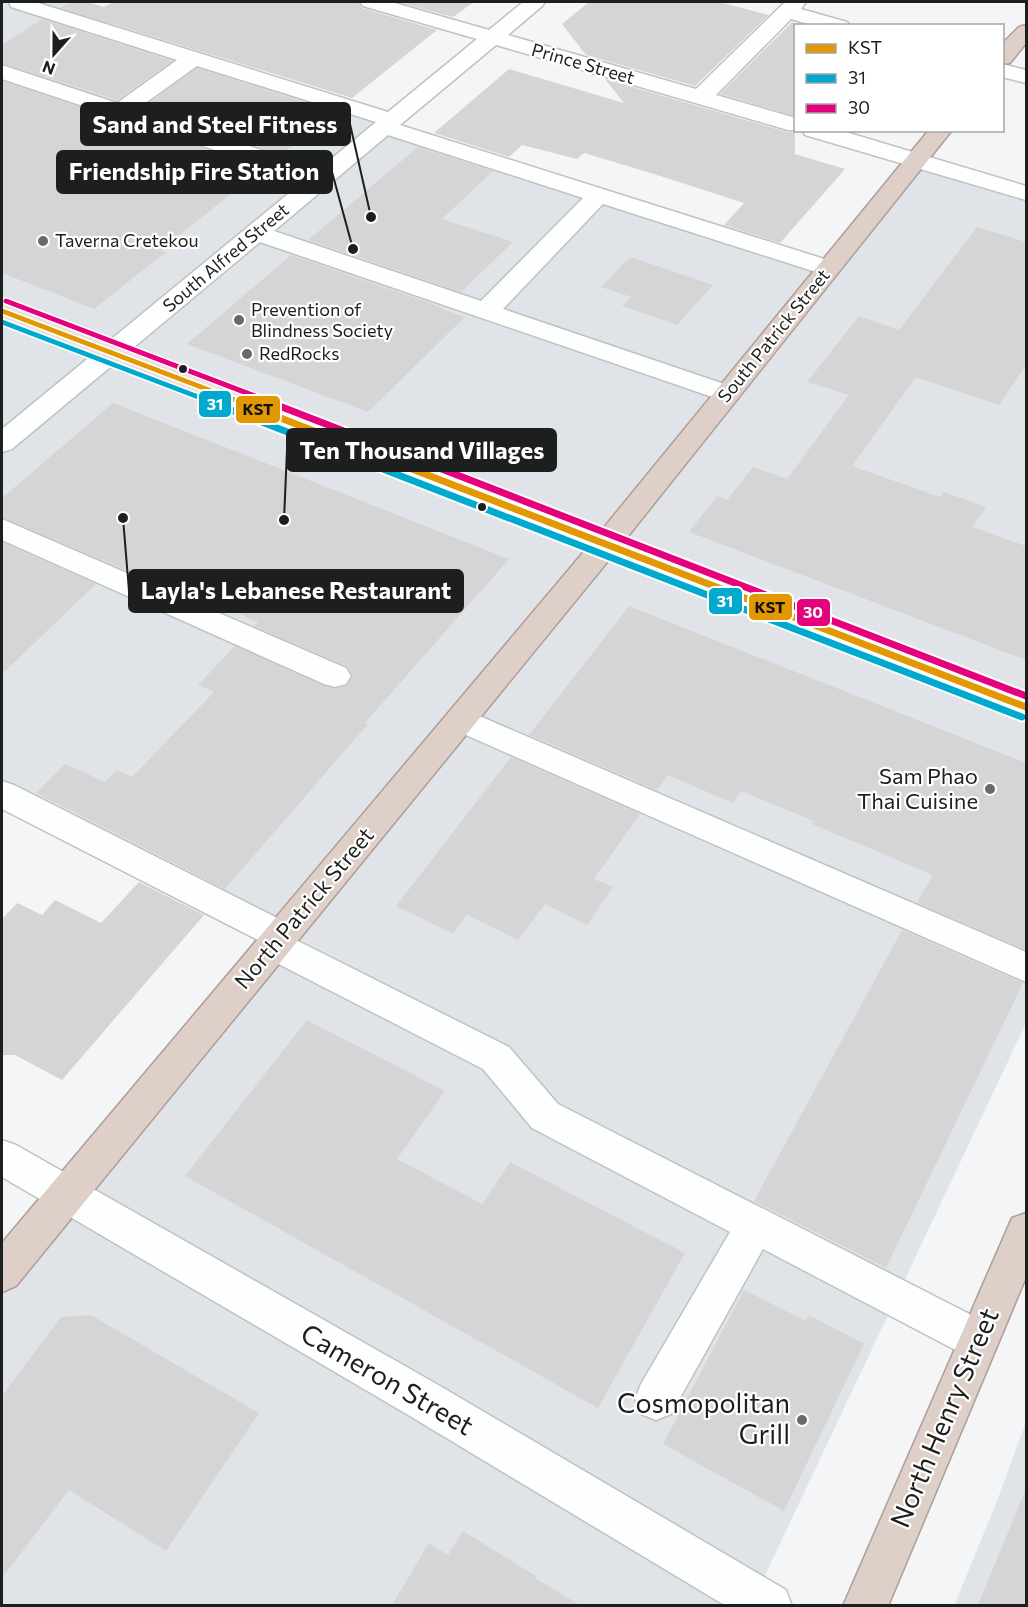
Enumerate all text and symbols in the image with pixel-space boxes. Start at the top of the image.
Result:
north arrow [24,24,84,84]
legend [794,24,1004,132]
text: KST [848,36,882,58]
street label: Prince Street [529,38,637,88]
text: N [39,57,57,79]
text: 31 [848,66,866,88]
text: 30 [848,96,870,118]
callout: Sand and Steel Fitness [81,103,350,145]
text: Sand and Steel Fitness [93,109,337,138]
callout: Friendship Fire Station [57,151,332,193]
text: Friendship Fire Station [69,156,319,185]
street label: South Alfred Street [158,198,293,316]
place label: Taverna Cretekou [55,229,198,251]
marker: Taverna Cretekou [36,234,50,248]
street label: South Patrick Street [713,264,834,407]
place label: Prevention of Blindness Society [251,298,393,341]
marker: Prevention of Blindness Society [232,313,246,327]
place label: RedRocks [259,342,339,364]
marker: RedRocks [240,347,254,361]
unlabelled marker [177,363,189,375]
line badge: 31 [198,390,232,418]
text: 31 [207,394,223,413]
line badge: KST [235,395,281,424]
text: KST [243,399,273,418]
callout: Ten Thousand Villages [287,429,556,471]
text: Ten Thousand Villages [300,435,544,464]
unlabelled marker [476,501,488,513]
callout: Layla's Lebanese Restaurant [129,570,463,612]
text: Layla's Lebanese Restaurant [141,575,451,604]
line badge: 31 [708,587,743,615]
text: 31 [717,591,733,610]
line badge: KST [748,593,793,621]
text: KST [755,597,785,616]
line badge: 30 [796,598,831,627]
text: 30 [803,602,823,621]
place label: Sam Phao Thai Cuisine [857,762,978,814]
marker: Sam Phao Thai Cuisine [983,782,997,796]
street label: North Patrick Street [228,821,379,994]
street label: North Henry Street [882,1303,1005,1532]
street label: Cameron Street [296,1316,480,1441]
place label: Cosmopolitan Grill [617,1386,790,1450]
marker: Cosmopolitan Grill [795,1413,809,1427]

